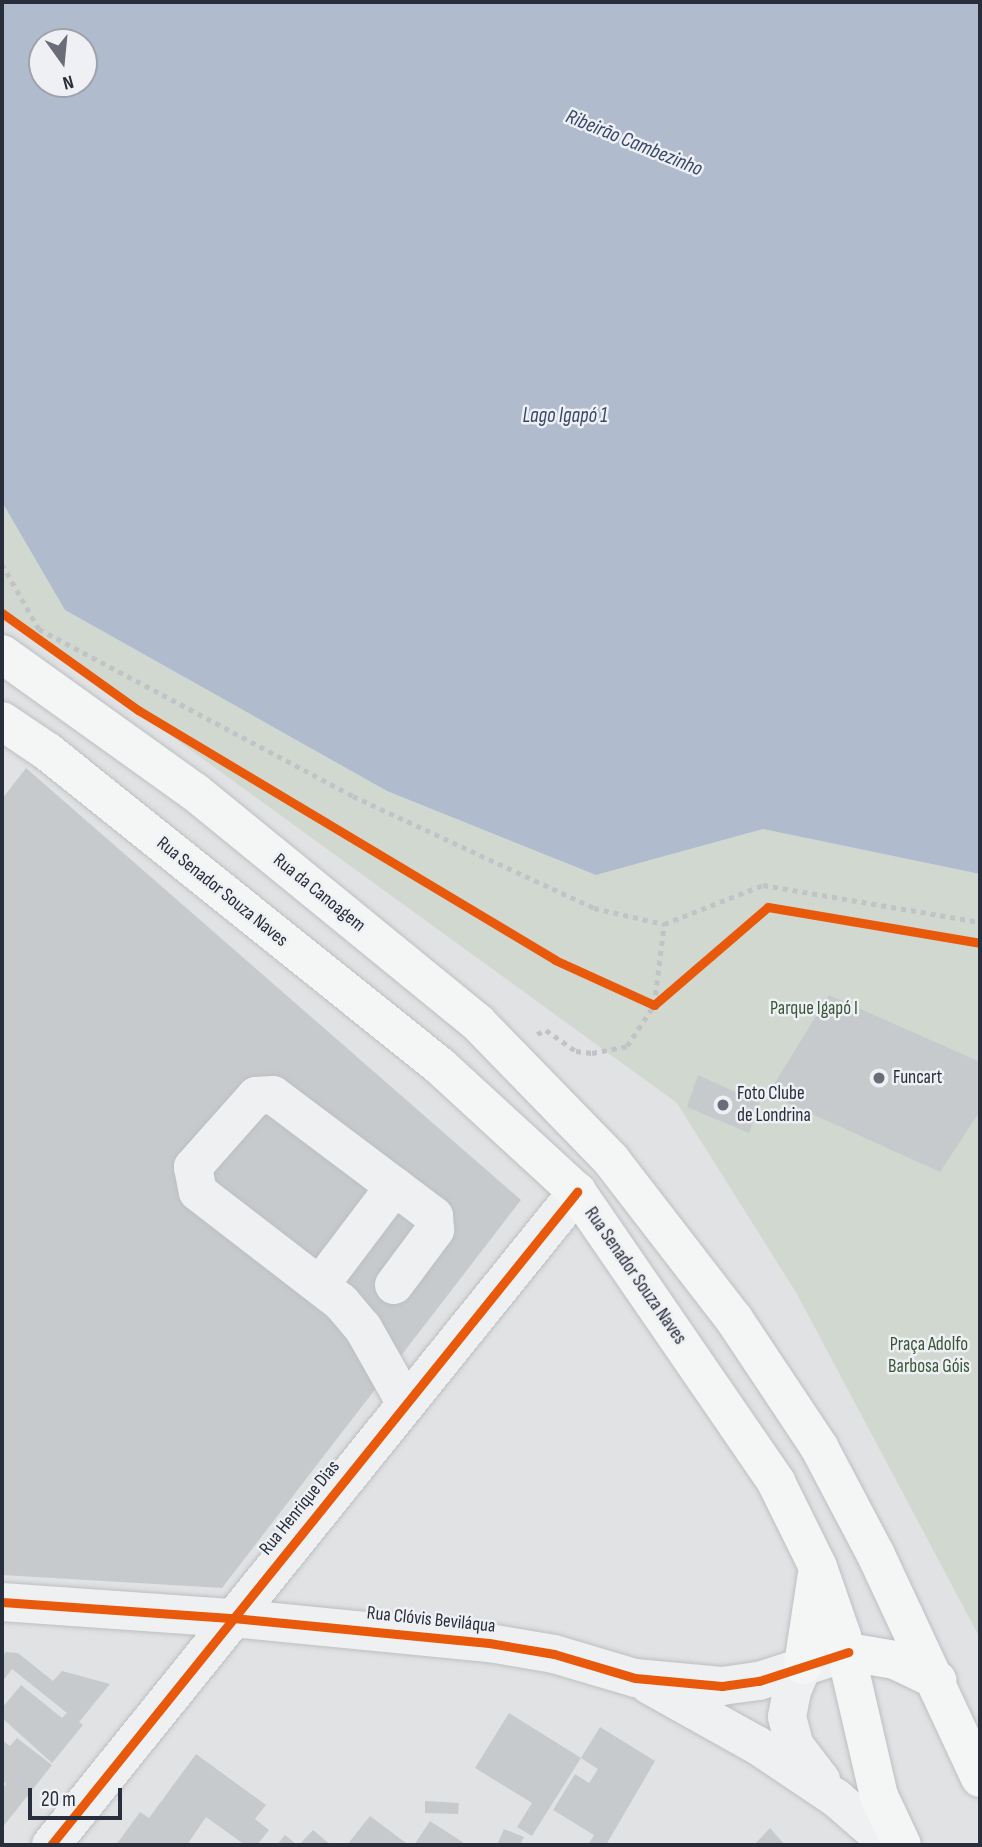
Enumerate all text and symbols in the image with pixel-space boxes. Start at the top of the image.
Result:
north arrow [28,28,98,98]
text: N [60,69,76,94]
water label: Ribeirão Cambezinho [562,104,706,182]
water label: Lago Igapó 1 [523,403,607,429]
street label: Rua Senador Souza Naves [152,832,292,952]
street label: Rua da Canoagem [268,849,370,937]
park label: Parque Igapó I [770,998,858,1020]
place label: Funcart [893,1067,942,1089]
marker: Funcart [871,1070,887,1086]
place label: Foto Clube de Londrina [737,1083,811,1127]
marker: Foto Clube de Londrina [715,1097,731,1113]
street label: Rua Senador Souza Naves [579,1203,691,1349]
park label: Praça Adolfo Barbosa Góis [888,1334,970,1378]
street label: Rua Henrique Dias [255,1456,345,1560]
street label: Rua Clóvis Beviláqua [366,1602,496,1638]
scale bar [32,1773,126,1817]
text: 20 m [41,1787,76,1812]

